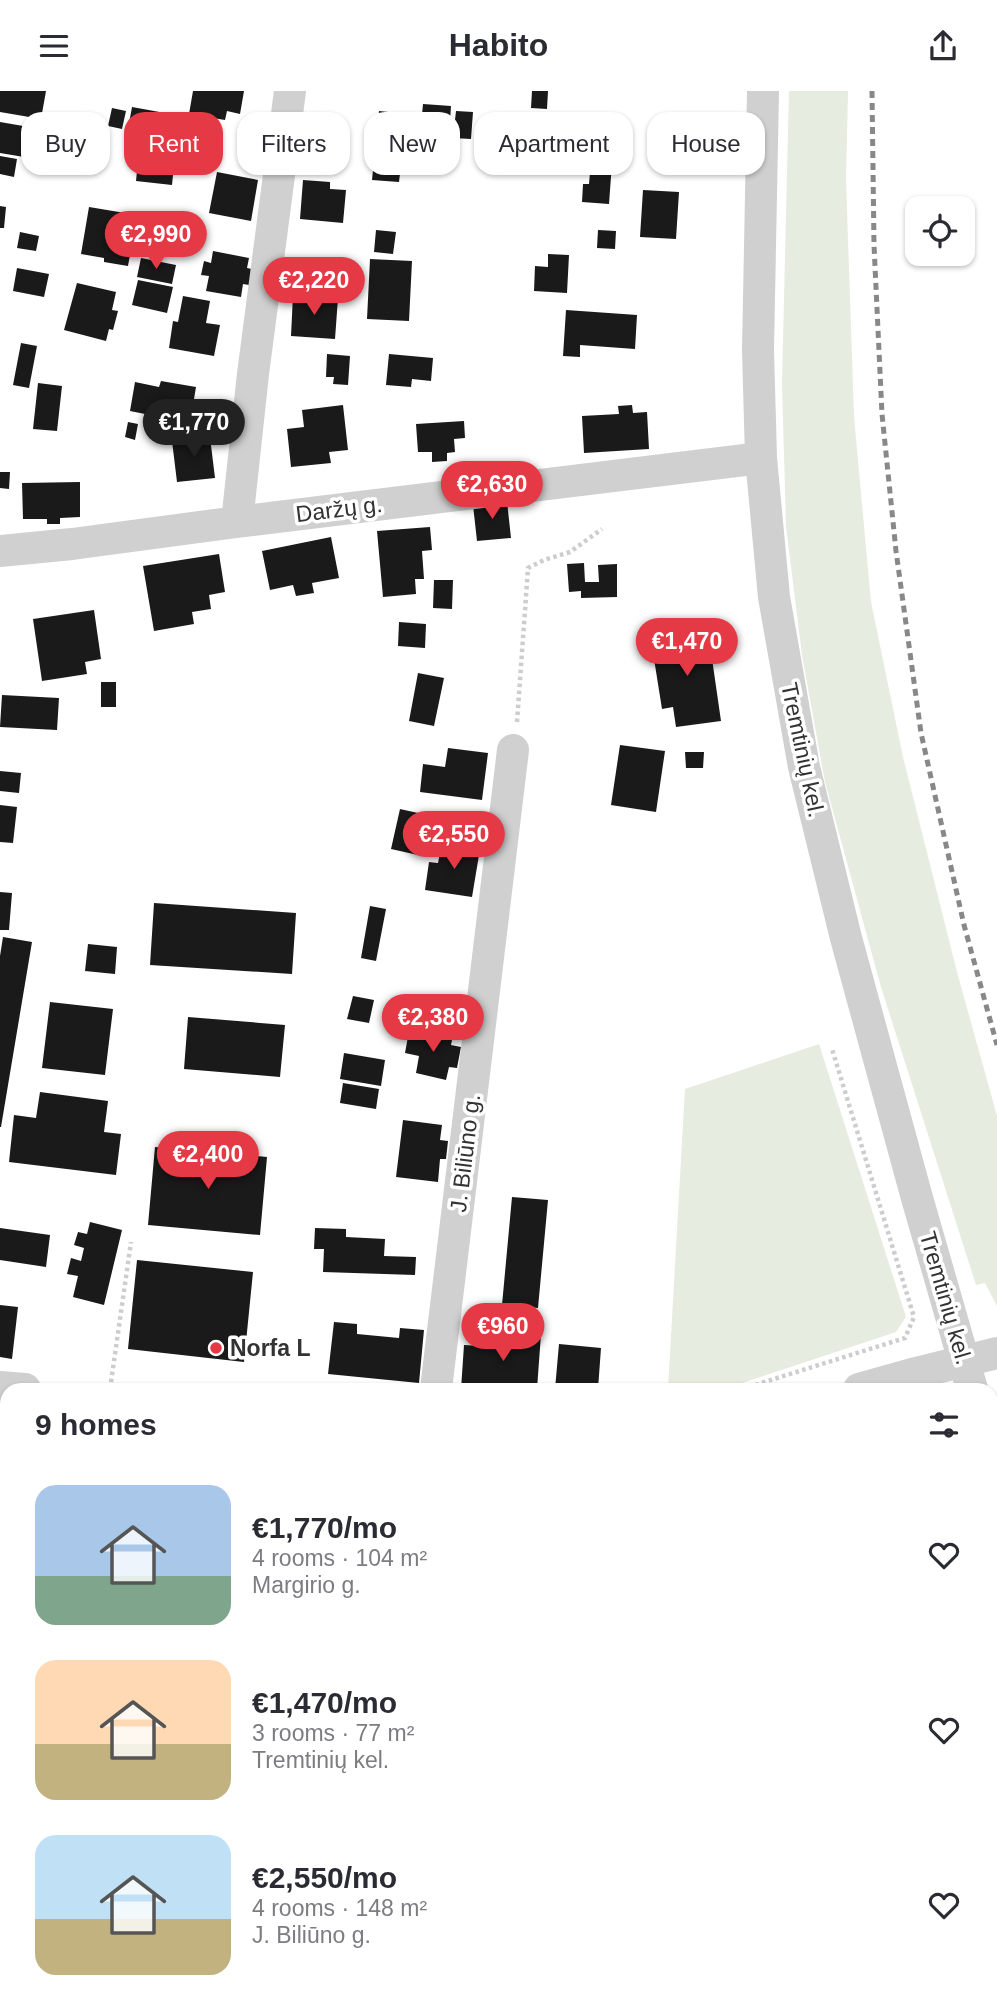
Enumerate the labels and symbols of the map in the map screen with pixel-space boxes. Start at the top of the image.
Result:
pin: €2,990 [99,211,213,271]
pin: €2,220 [257,257,371,317]
pin: €1,770 [137,399,251,459]
pin: €2,630 [435,461,549,521]
street label: Daržų g. [294,491,384,527]
pin: €1,470 [630,619,744,678]
street label: Tremtinių kel. [776,680,830,820]
pin: €2,550 [397,811,511,871]
pin: €2,380 [376,995,490,1054]
street label: J. Biliūno g. [445,1092,485,1214]
pin: €2,400 [151,1131,265,1191]
street label: Tremtinių kel. [915,1228,977,1368]
pin: €960 [462,1303,544,1363]
place label: Norfa L [230,1335,311,1361]
marker: Norfa L [208,1340,224,1356]

